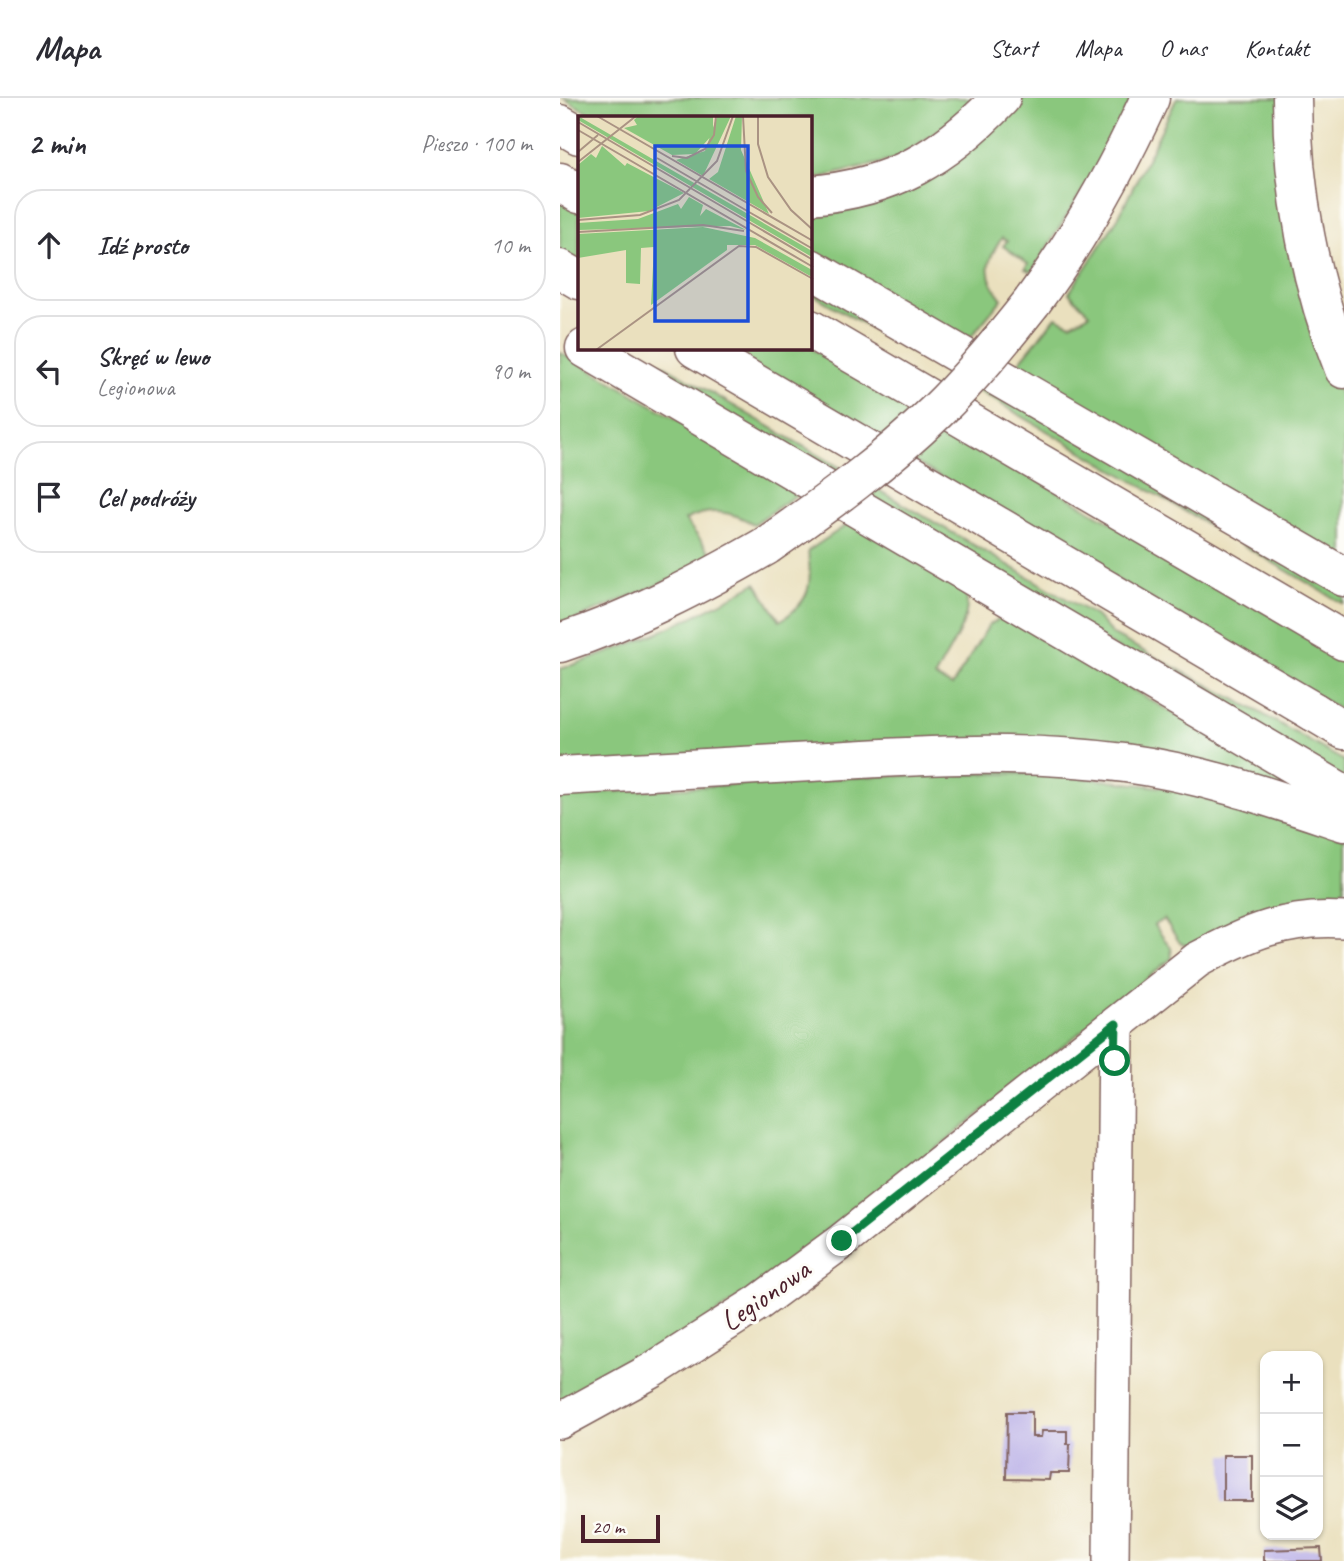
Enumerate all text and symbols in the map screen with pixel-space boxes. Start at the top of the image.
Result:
text: Mapa [35,27,100,69]
text: Start [990,33,1037,63]
text: Mapa [1075,33,1122,63]
text: O nas [1160,33,1207,63]
text: Kontakt [1245,33,1309,63]
inset map [578,116,812,350]
text: 2 min [28,125,85,163]
text: Pieszo · 100 m [421,129,532,158]
icon: ahead [30,226,68,264]
text: Idź prosto [97,229,188,262]
text: 10 m [491,231,530,260]
text: Skręć w lewo [97,340,209,373]
icon: left [30,352,68,390]
text: 90 m [491,357,530,386]
text: Legionowa [97,373,174,402]
icon: arrive [30,478,68,516]
text: Cel podróży [97,481,195,514]
route start [1099,1045,1130,1076]
route end [826,1225,857,1256]
street label: Legionowa [713,1249,819,1340]
map controls [1260,1351,1323,1540]
button: + [1260,1351,1323,1414]
button: − [1260,1414,1323,1477]
button: layers [1260,1477,1323,1540]
scale bar [581,1512,660,1544]
text: 20 m [592,1515,624,1539]

